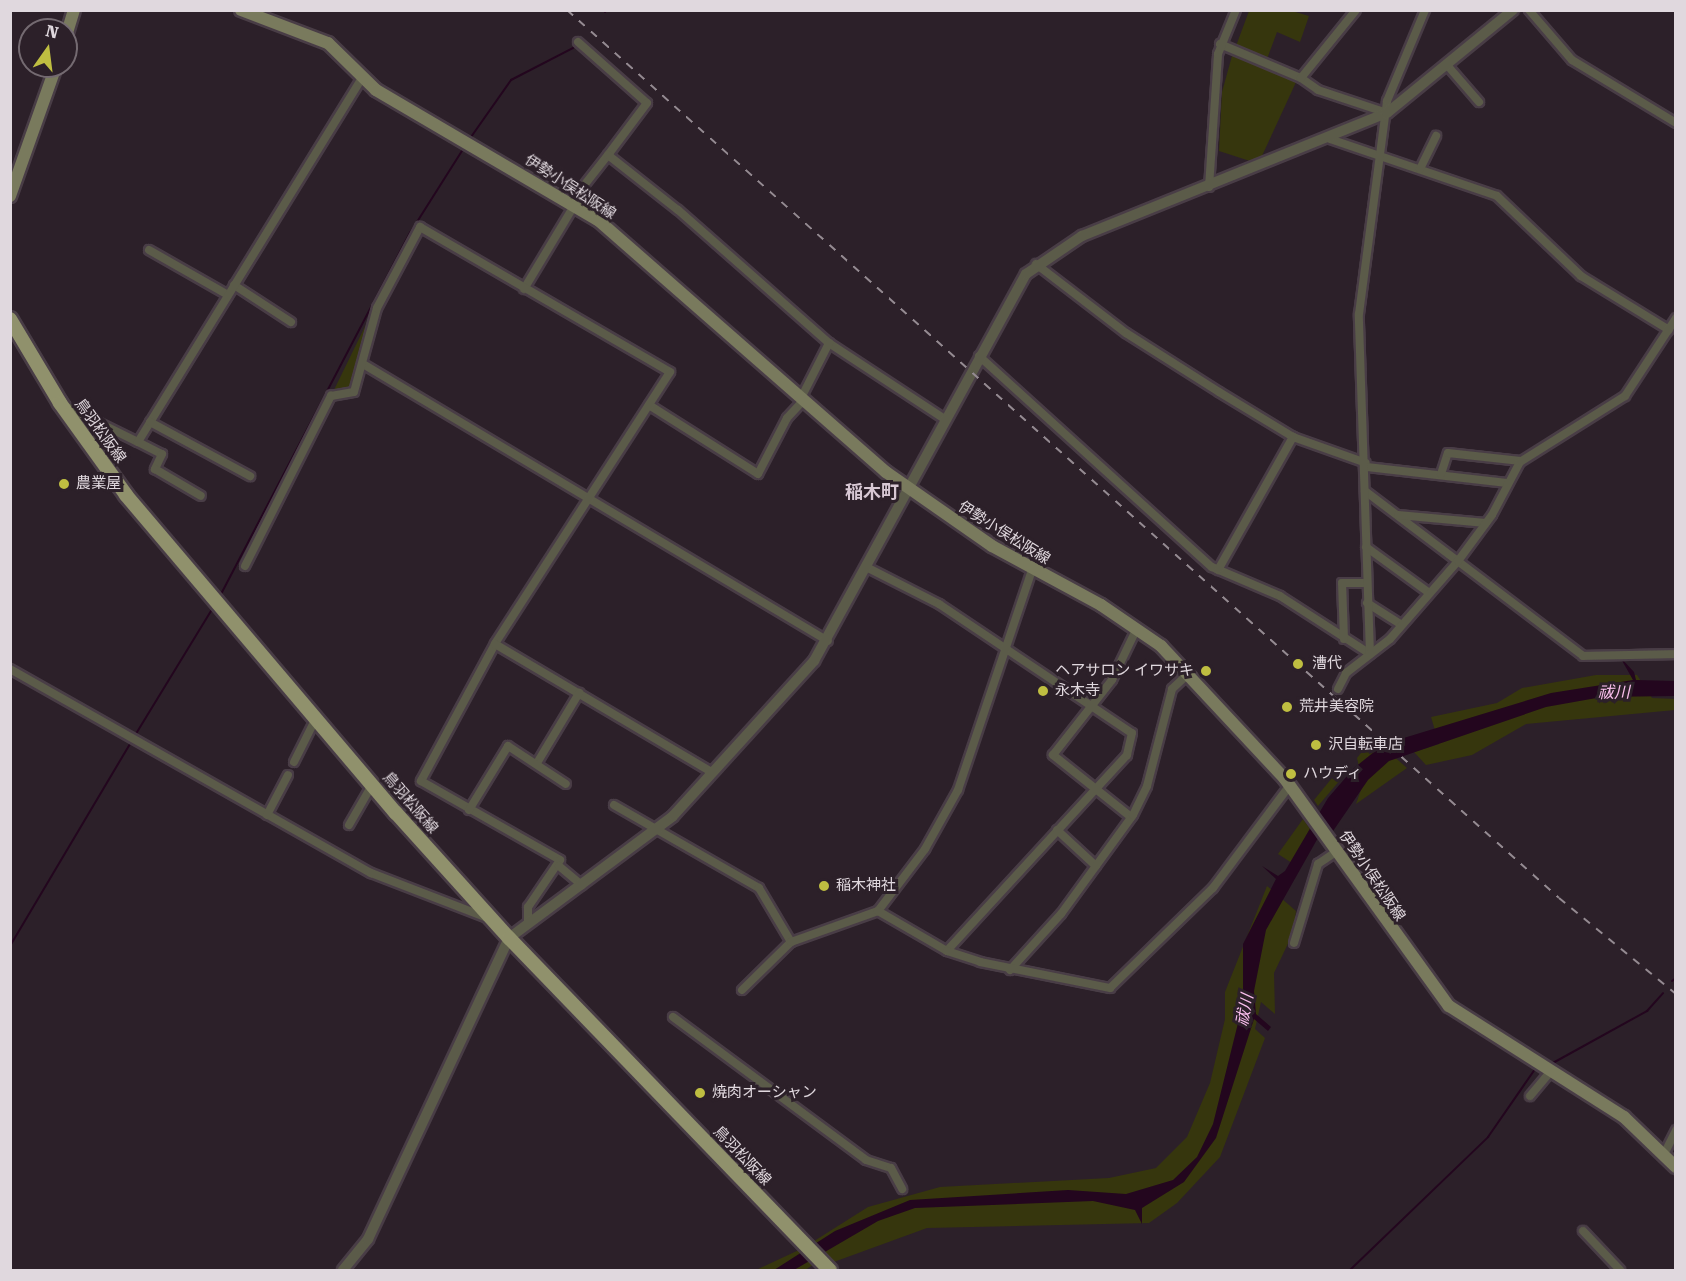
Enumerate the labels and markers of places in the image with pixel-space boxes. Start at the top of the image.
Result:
place label: 農業屋 [76,475,121,493]
marker: 農業屋 [57,477,71,491]
marker: 漕代 [1289,655,1307,673]
place label: 漕代 [1312,655,1342,673]
place label: ヘアサロン イワサキ [1055,662,1194,680]
marker: ヘアサロン イワサキ [1199,664,1213,678]
place label: 永木寺 [1055,682,1100,700]
marker: 永木寺 [1036,684,1050,698]
place label: 荒井美容院 [1299,698,1374,716]
marker: 荒井美容院 [1280,700,1294,714]
place label: 沢自転車店 [1328,736,1403,754]
marker: 沢自転車店 [1309,738,1323,752]
place label: ハウディ [1303,765,1363,783]
marker: ハウディ [1284,767,1298,781]
place label: 稲木神社 [836,877,896,895]
marker: 稲木神社 [817,879,831,893]
place label: 焼肉オーシャン [712,1084,817,1102]
marker: 焼肉オーシャン [693,1086,707,1100]

